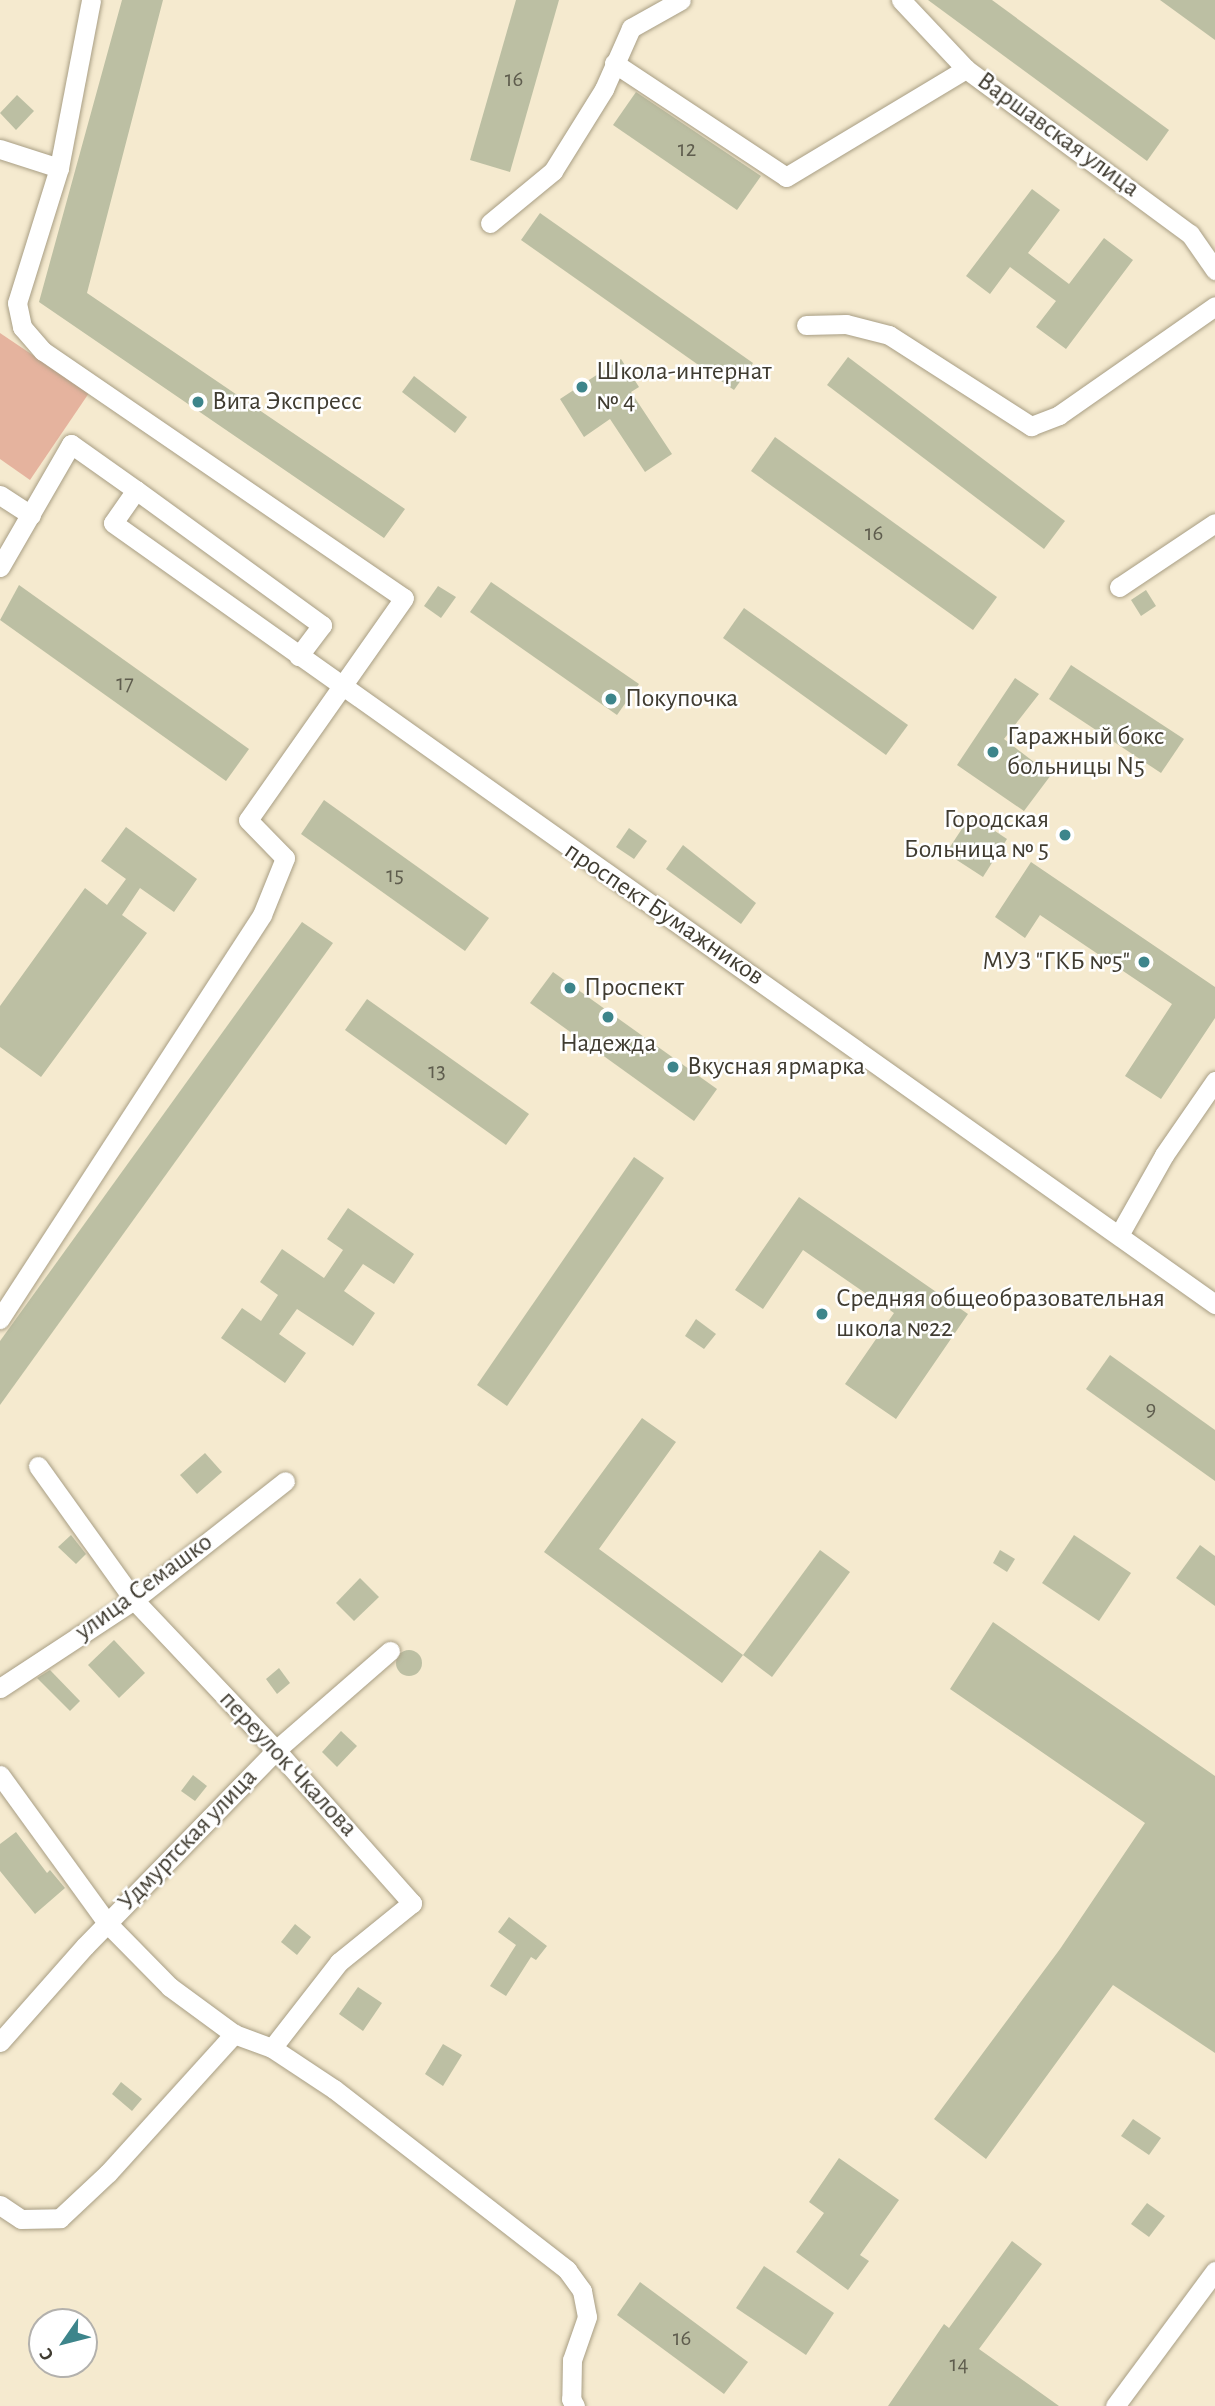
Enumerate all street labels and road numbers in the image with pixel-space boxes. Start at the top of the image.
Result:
street label: Варшавская улица [971,66,1145,204]
street label: проспект Бумажников [558,836,770,992]
street label: улица Семашко [69,1527,219,1647]
street label: переулок Чкалова [212,1684,364,1844]
street label: Удмуртская улица [112,1762,264,1918]

